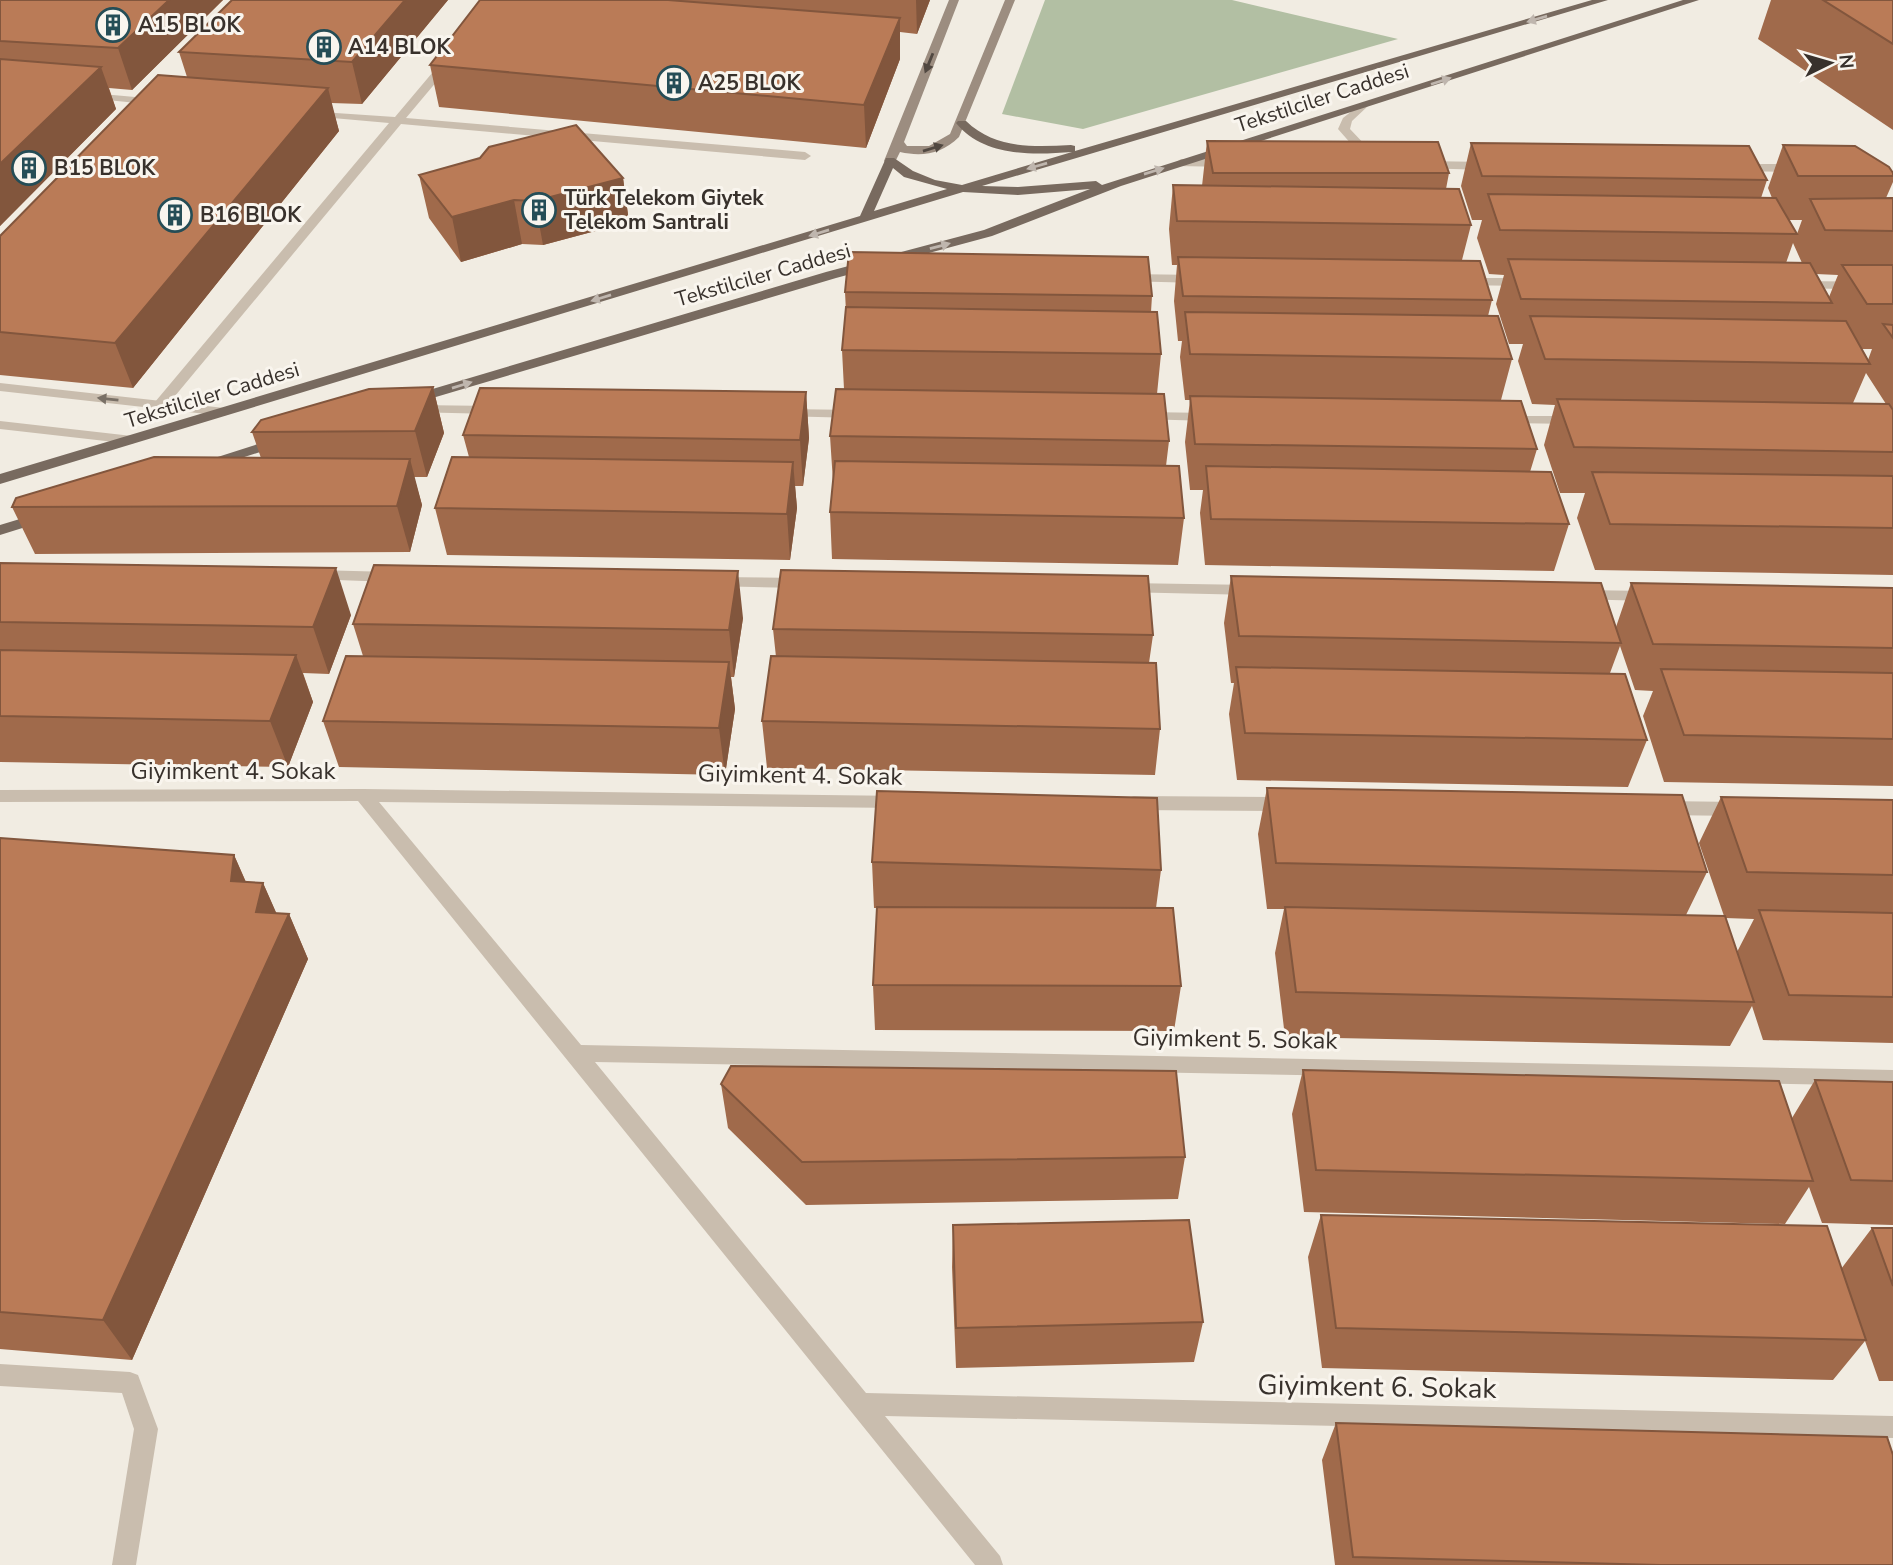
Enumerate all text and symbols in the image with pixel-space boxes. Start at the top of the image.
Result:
building icon: A15 BLOK [94,6,132,44]
place label: A15 BLOK [138,11,241,39]
one-way arrow [1526,15,1547,25]
building icon: A14 BLOK [305,28,343,66]
north arrow [1795,28,1865,98]
place label: A14 BLOK [348,33,451,61]
one-way arrow [923,53,934,74]
text: N [1832,53,1860,70]
street label: Tekstilciler Caddesi [1232,57,1412,139]
building icon: A25 BLOK [655,64,693,102]
place label: A25 BLOK [698,69,801,97]
one-way arrow [1431,75,1452,85]
one-way arrow [923,142,944,152]
building icon: B15 BLOK [10,149,48,187]
place label: B15 BLOK [54,154,156,182]
one-way arrow [1026,162,1047,172]
one-way arrow [1144,166,1165,176]
place label: Türk Telekom Giytek Telekom Santrali [564,184,764,236]
building icon: Türk Telekom Giytek Telekom Santrali [520,191,558,229]
building icon: B16 BLOK [156,196,194,234]
place label: B16 BLOK [200,201,302,229]
one-way arrow [809,229,830,239]
street label: Tekstilciler Caddesi [672,237,854,313]
one-way arrow [929,240,951,251]
one-way arrow [591,294,612,304]
street label: Tekstilciler Caddesi [121,355,303,435]
one-way arrow [452,379,473,389]
one-way arrow [96,393,118,404]
street label: Giyimkent 4. Sokak [131,755,336,787]
street label: Giyimkent 4. Sokak [697,757,904,793]
street label: Giyimkent 5. Sokak [1132,1021,1339,1057]
street label: Giyimkent 6. Sokak [1257,1366,1498,1408]

